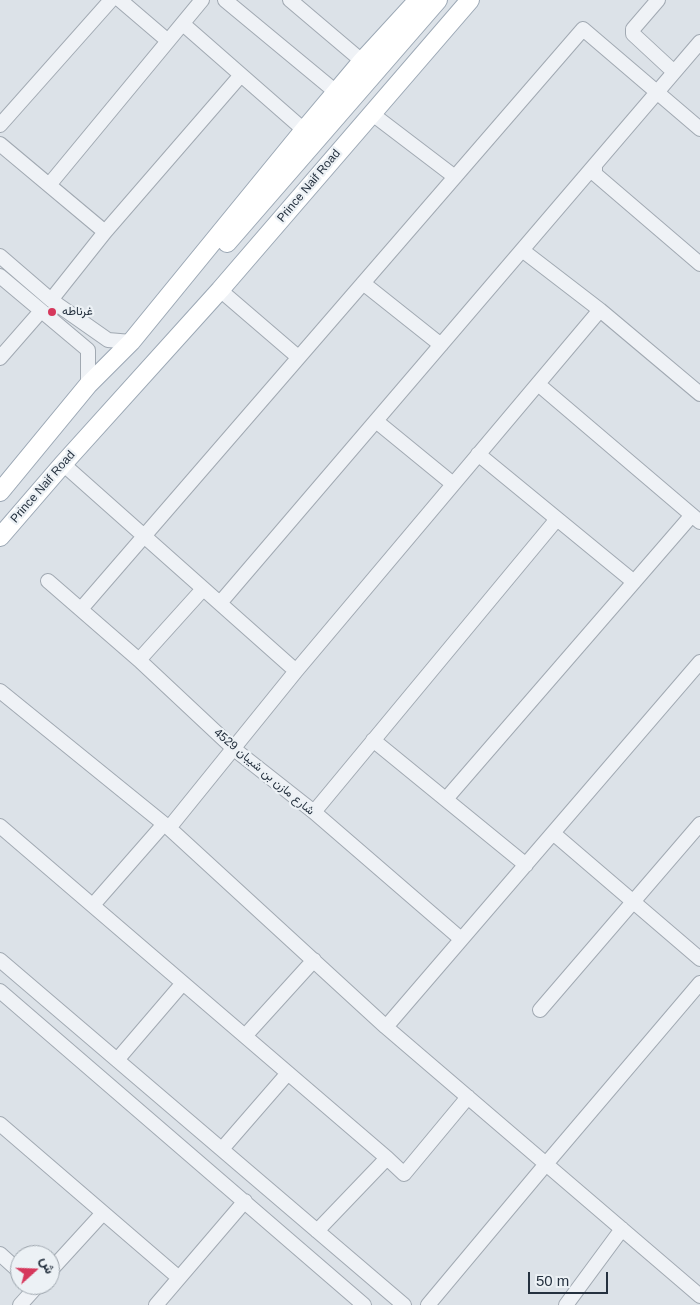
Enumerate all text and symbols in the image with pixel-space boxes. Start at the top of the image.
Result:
street label: Prince Naif Road [274,147,344,225]
place label: غرناطه [62,305,93,319]
marker: غرناطه [46,306,58,318]
street label: Prince Naif Road [8,448,78,526]
street label: شارع مازن بن شيبان 4529 [211,726,317,818]
north arrow [10,1245,60,1295]
text: ش [38,1255,59,1276]
scale bar [530,1262,610,1294]
text: 50 m [536,1272,569,1289]

